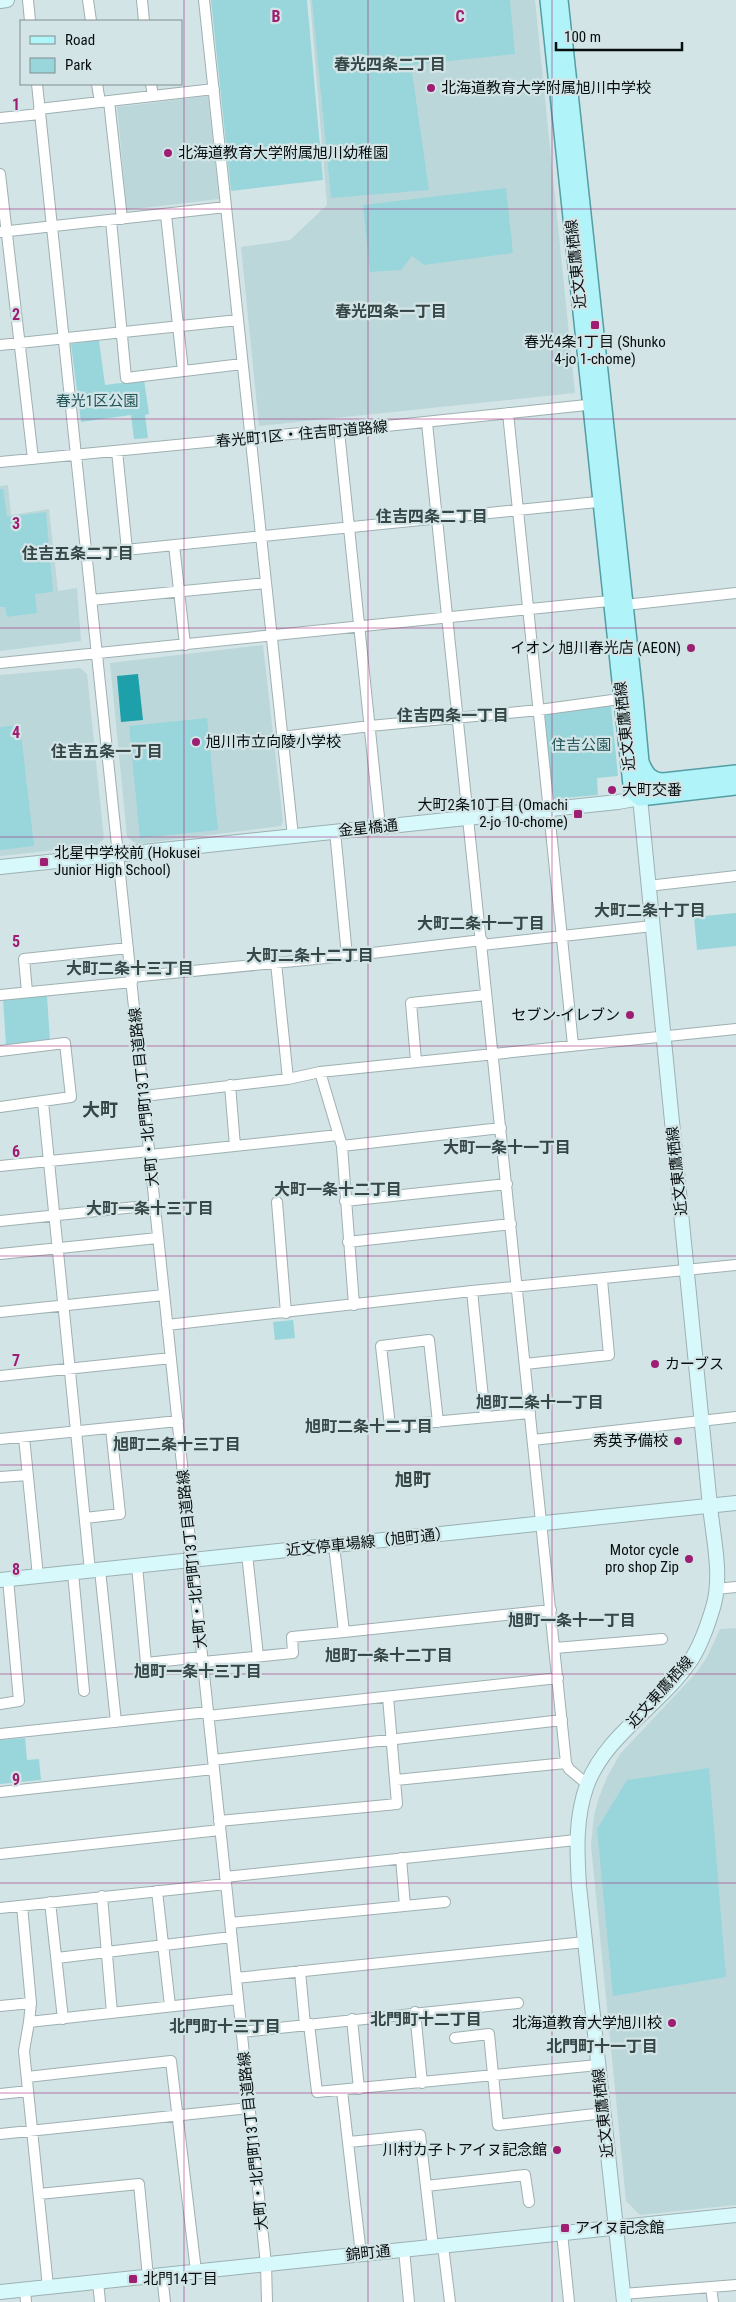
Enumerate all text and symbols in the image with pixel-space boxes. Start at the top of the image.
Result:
text: B [272,7,281,26]
text: C [455,7,465,26]
legend [20,20,182,85]
scale bar [556,20,682,52]
text: 100 m [564,28,601,46]
text: Road [65,31,95,49]
district label: 春光四条二丁目 [334,55,446,74]
text: Park [65,56,92,74]
place label: 北海道教育大学附属旭川中学校 [441,79,651,97]
marker: 北海道教育大学附属旭川中学校 [425,82,437,94]
text: 1 [12,95,20,114]
place label: 北海道教育大学附属旭川幼稚園 [178,144,388,162]
marker: 北海道教育大学附属旭川幼稚園 [162,147,174,159]
street label: 近文東鷹栖線 [562,218,590,310]
district label: 春光四条一丁目 [335,302,447,321]
text: 2 [12,305,20,324]
marker: 春光4条1丁目 (Shunko 4-jo 1-chome) [589,319,601,331]
place label: 春光4条1丁目 (Shunko 4-jo 1-chome) [524,333,666,368]
park label: 春光1区公園 [56,392,138,410]
street label: 春光町1区・住吉町道路線 [215,418,389,450]
district label: 住吉四条二丁目 [375,507,488,526]
text: 3 [12,514,20,533]
district label: 住吉五条二丁目 [21,544,134,563]
place label: イオン 旭川春光店 (AEON) [510,639,681,657]
marker: イオン 旭川春光店 (AEON) [685,642,697,654]
street label: 近文東鷹栖線 [611,680,639,772]
district label: 住吉四条一丁目 [396,706,509,725]
text: 4 [12,723,20,742]
place label: 旭川市立向陵小学校 [206,733,341,751]
marker: 旭川市立向陵小学校 [190,736,202,748]
park label: 住吉公園 [551,736,611,754]
district label: 住吉五条一丁目 [50,742,163,761]
place label: 大町交番 [622,781,682,799]
marker: 大町交番 [606,784,618,796]
place label: 大町2条10丁目 (Omachi 2-jo 10-chome) [418,796,568,831]
marker: 大町2条10丁目 (Omachi 2-jo 10-chome) [572,808,584,820]
street label: 金星橋通 [337,816,399,840]
place label: 北星中学校前 (Hokusei Junior High School) [54,844,200,879]
marker: 北星中学校前 (Hokusei Junior High School) [38,856,50,868]
district label: 大町二条十丁目 [594,901,706,920]
district label: 大町二条十一丁目 [417,914,545,933]
text: 5 [12,932,20,951]
district label: 大町二条十二丁目 [246,946,374,965]
district label: 大町二条十三丁目 [66,959,194,978]
place label: セブン-イレブン [511,1006,620,1024]
street label: 大町・北門町13丁目道路線 [126,1007,162,1187]
marker: セブン-イレブン [624,1009,636,1021]
district label: 大町 [82,1099,118,1120]
street label: 近文東鷹栖線 [663,1125,691,1217]
district label: 大町一条十一丁目 [443,1138,571,1157]
text: 6 [12,1142,20,1161]
district label: 大町一条十二丁目 [274,1180,402,1199]
district label: 大町一条十三丁目 [86,1199,214,1218]
text: 7 [12,1351,20,1370]
place label: カーブス [665,1355,724,1373]
marker: カーブス [649,1358,661,1370]
district label: 旭町二条十一丁目 [476,1393,604,1412]
district label: 旭町二条十二丁目 [305,1417,433,1436]
place label: 秀英予備校 [593,1432,668,1450]
district label: 旭町二条十三丁目 [113,1435,241,1454]
marker: 秀英予備校 [672,1435,684,1447]
street label: 大町・北門町13丁目道路線 [174,1469,210,1649]
district label: 旭町 [395,1469,431,1490]
street label: 近文停車場線（旭町通） [285,1524,451,1560]
place label: Motor cycle pro shop Zip [605,1541,679,1576]
marker: Motor cycle pro shop Zip [683,1553,695,1565]
text: 8 [12,1560,20,1579]
district label: 旭町一条十一丁目 [508,1611,636,1630]
district label: 旭町一条十二丁目 [325,1646,453,1665]
street label: 近文東鷹栖線 [623,1653,697,1731]
district label: 旭町一条十三丁目 [134,1662,262,1681]
text: 9 [12,1770,20,1789]
district label: 北門町十二丁目 [370,2010,482,2029]
place label: 北海道教育大学旭川校 [512,2014,662,2032]
district label: 北門町十三丁目 [169,2017,281,2036]
marker: 北海道教育大学旭川校 [666,2017,678,2029]
district label: 北門町十一丁目 [546,2037,658,2056]
street label: 大町・北門町13丁目道路線 [235,2051,271,2231]
street label: 近文東鷹栖線 [589,2067,617,2159]
place label: 川村カ子トアイヌ記念館 [383,2141,547,2159]
marker: 川村カ子トアイヌ記念館 [551,2144,563,2156]
place label: アイヌ記念館 [575,2219,664,2237]
marker: アイヌ記念館 [559,2222,571,2234]
street label: 錦町通 [345,2242,391,2264]
place label: 北門14丁目 [143,2270,218,2288]
marker: 北門14丁目 [127,2273,139,2285]

